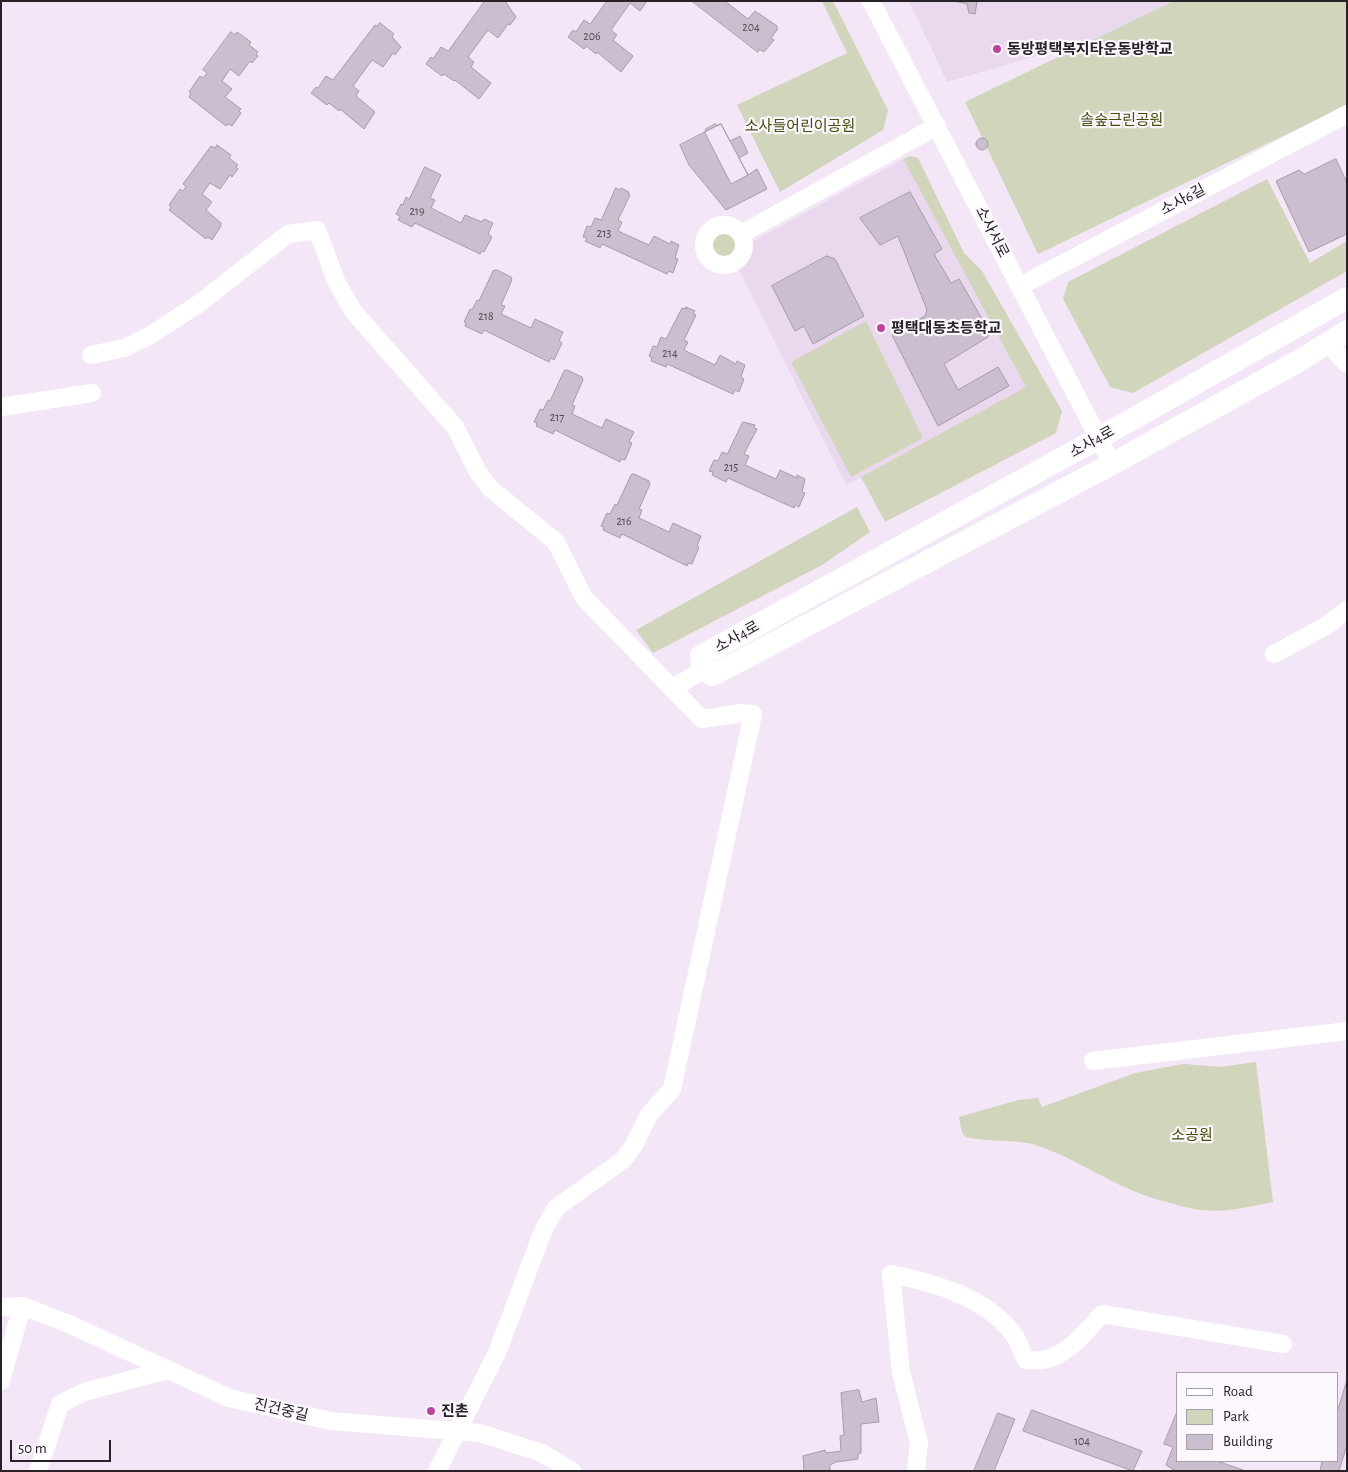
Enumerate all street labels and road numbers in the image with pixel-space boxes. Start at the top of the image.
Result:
street label: 소사6길 [1157,181,1209,219]
street label: 소사서로 [971,203,1013,261]
street label: 소사4로 [1066,422,1118,462]
street label: 소사4로 [711,617,763,657]
street label: 진건중길 [252,1395,310,1425]

